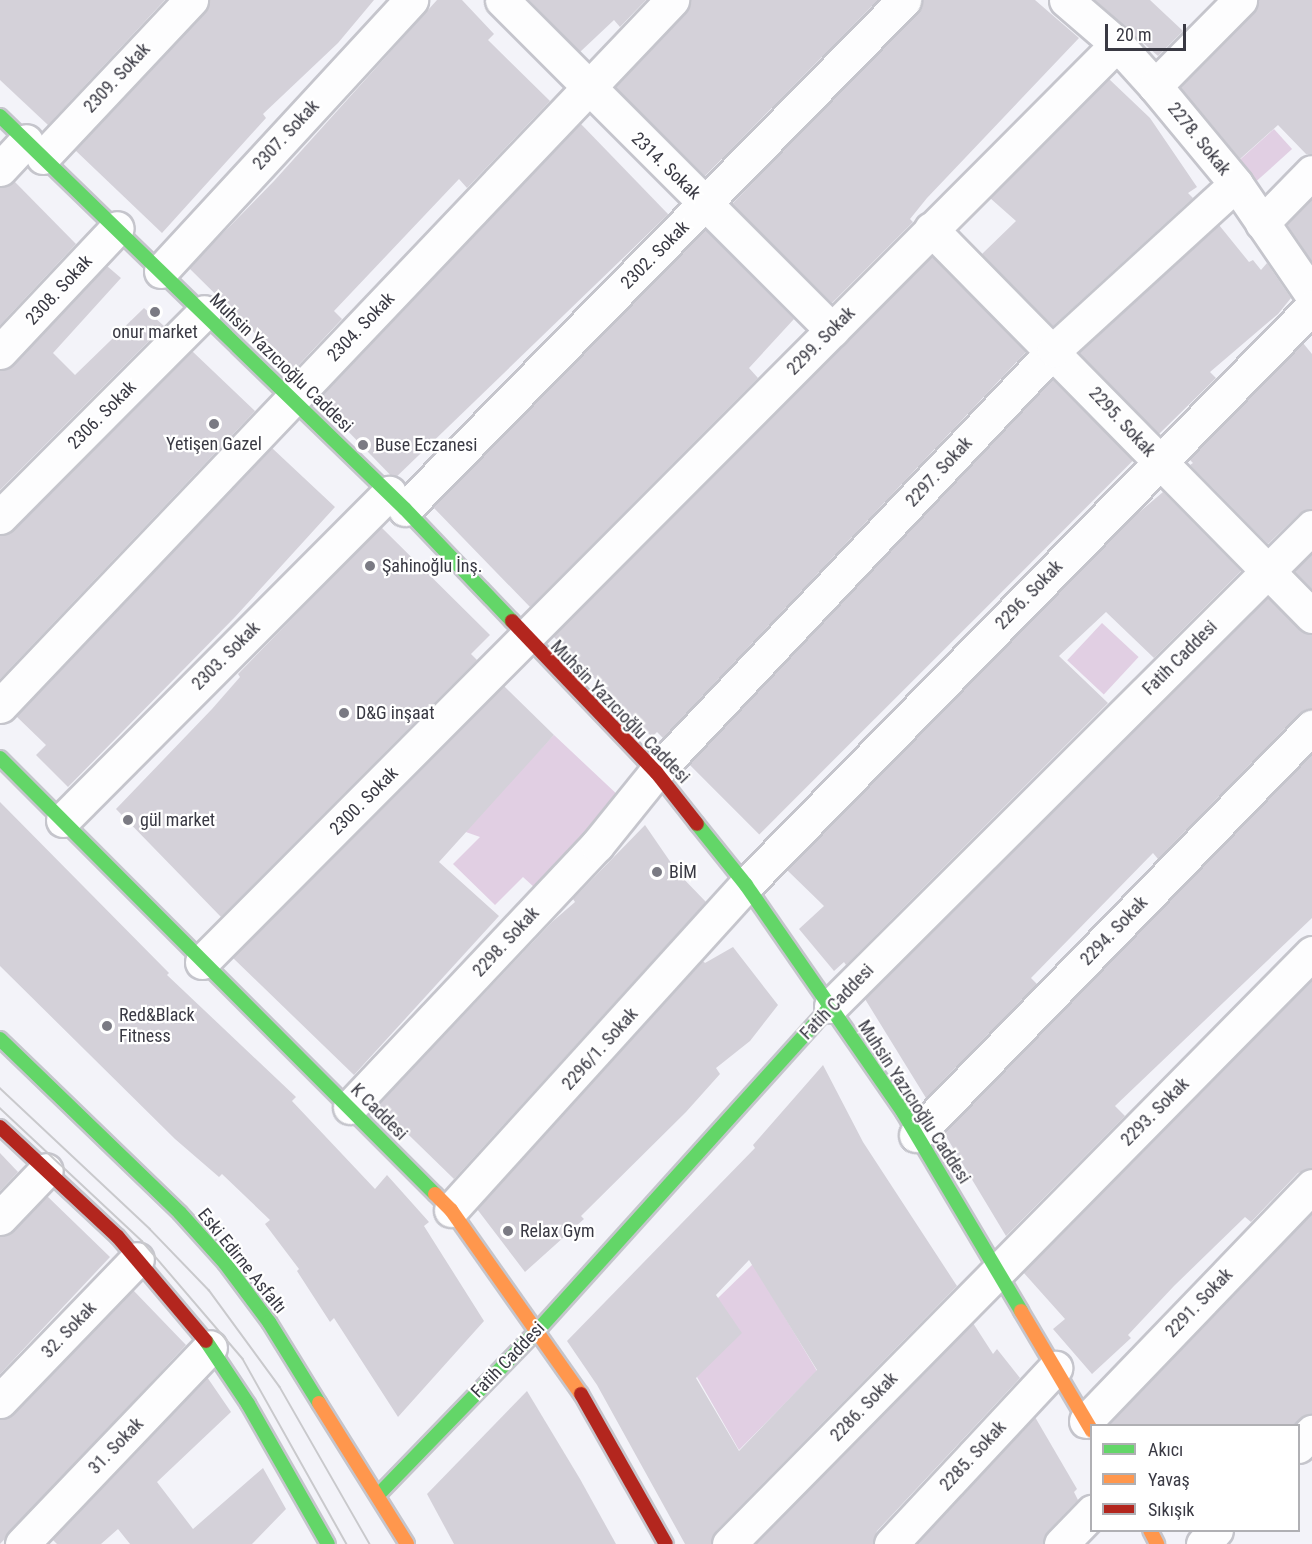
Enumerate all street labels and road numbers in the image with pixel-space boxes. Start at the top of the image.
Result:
street label: 2309. Sokak [79,39,155,117]
street label: 2307. Sokak [248,96,324,174]
street label: 2278. Sokak [1163,98,1235,180]
street label: 2314. Sokak [627,128,705,204]
street label: 2302. Sokak [616,216,694,294]
street label: 2308. Sokak [21,251,97,329]
street label: 2304. Sokak [323,288,399,366]
street label: Muhsin Yazıcıoğlu Caddesi [205,289,357,437]
street label: 2299. Sokak [782,302,860,380]
street label: 2306. Sokak [63,376,141,454]
street label: 2295. Sokak [1084,383,1160,461]
street label: 2297. Sokak [901,433,977,511]
street label: 2296. Sokak [991,556,1067,634]
street label: Fatih Caddesi [1138,616,1222,700]
street label: 2303. Sokak [187,617,265,695]
street label: Muhsin Yazıcıoğlu Caddesi [546,636,694,788]
street label: 2300. Sokak [325,762,403,840]
street label: 2294. Sokak [1076,892,1152,970]
street label: 2298. Sokak [468,903,544,981]
street label: Fatih Caddesi [796,960,878,1044]
street label: 2296/1. Sokak [557,1003,643,1095]
street label: Muhsin Yazıcıoğlu Caddesi [853,1016,975,1188]
street label: 2293. Sokak [1116,1073,1194,1151]
street label: K Caddesi [346,1079,412,1145]
street label: Eski Edirne Asfaltı [193,1204,291,1318]
street label: 2291. Sokak [1161,1264,1237,1342]
street label: 32. Sokak [37,1297,101,1363]
street label: Fatih Caddesi [467,1318,549,1402]
street label: 2286. Sokak [826,1368,902,1446]
street label: 31. Sokak [84,1413,148,1479]
street label: 2285. Sokak [935,1417,1011,1495]

